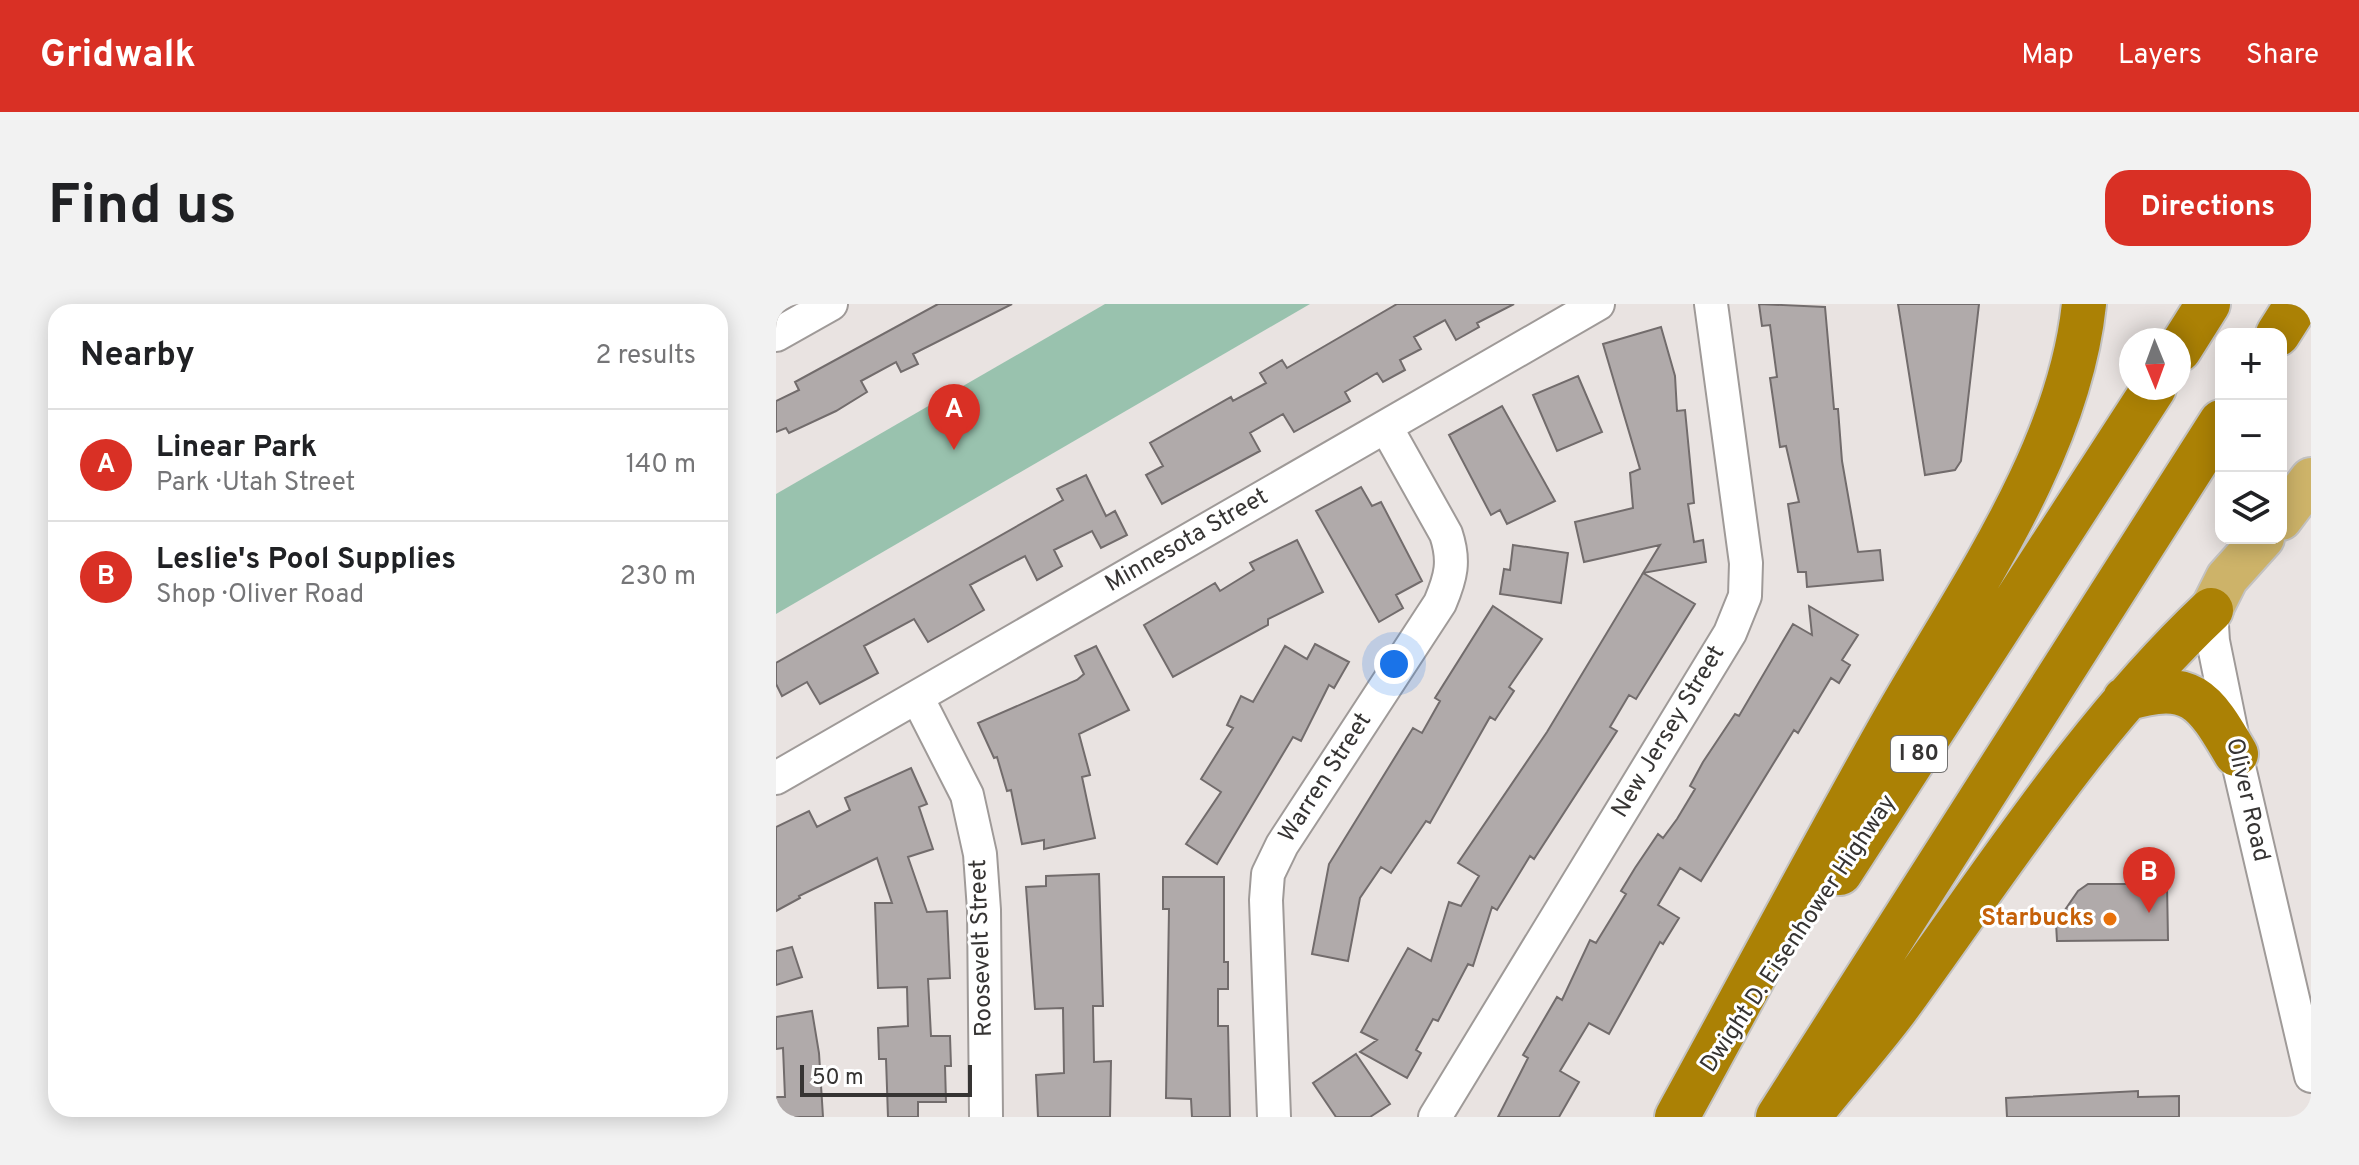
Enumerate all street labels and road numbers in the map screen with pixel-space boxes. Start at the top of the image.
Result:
street label: Minnesota Street [1100,482,1274,600]
street label: New Jersey Street [1606,640,1732,824]
street label: Warren Street [1273,707,1379,849]
street label: Oliver Road [2218,735,2276,865]
road number: I 80 [1891,736,1947,772]
street label: Dwight D. Eisenhower Highway [1694,789,1904,1079]
street label: Roosevelt Street [964,859,1000,1037]

